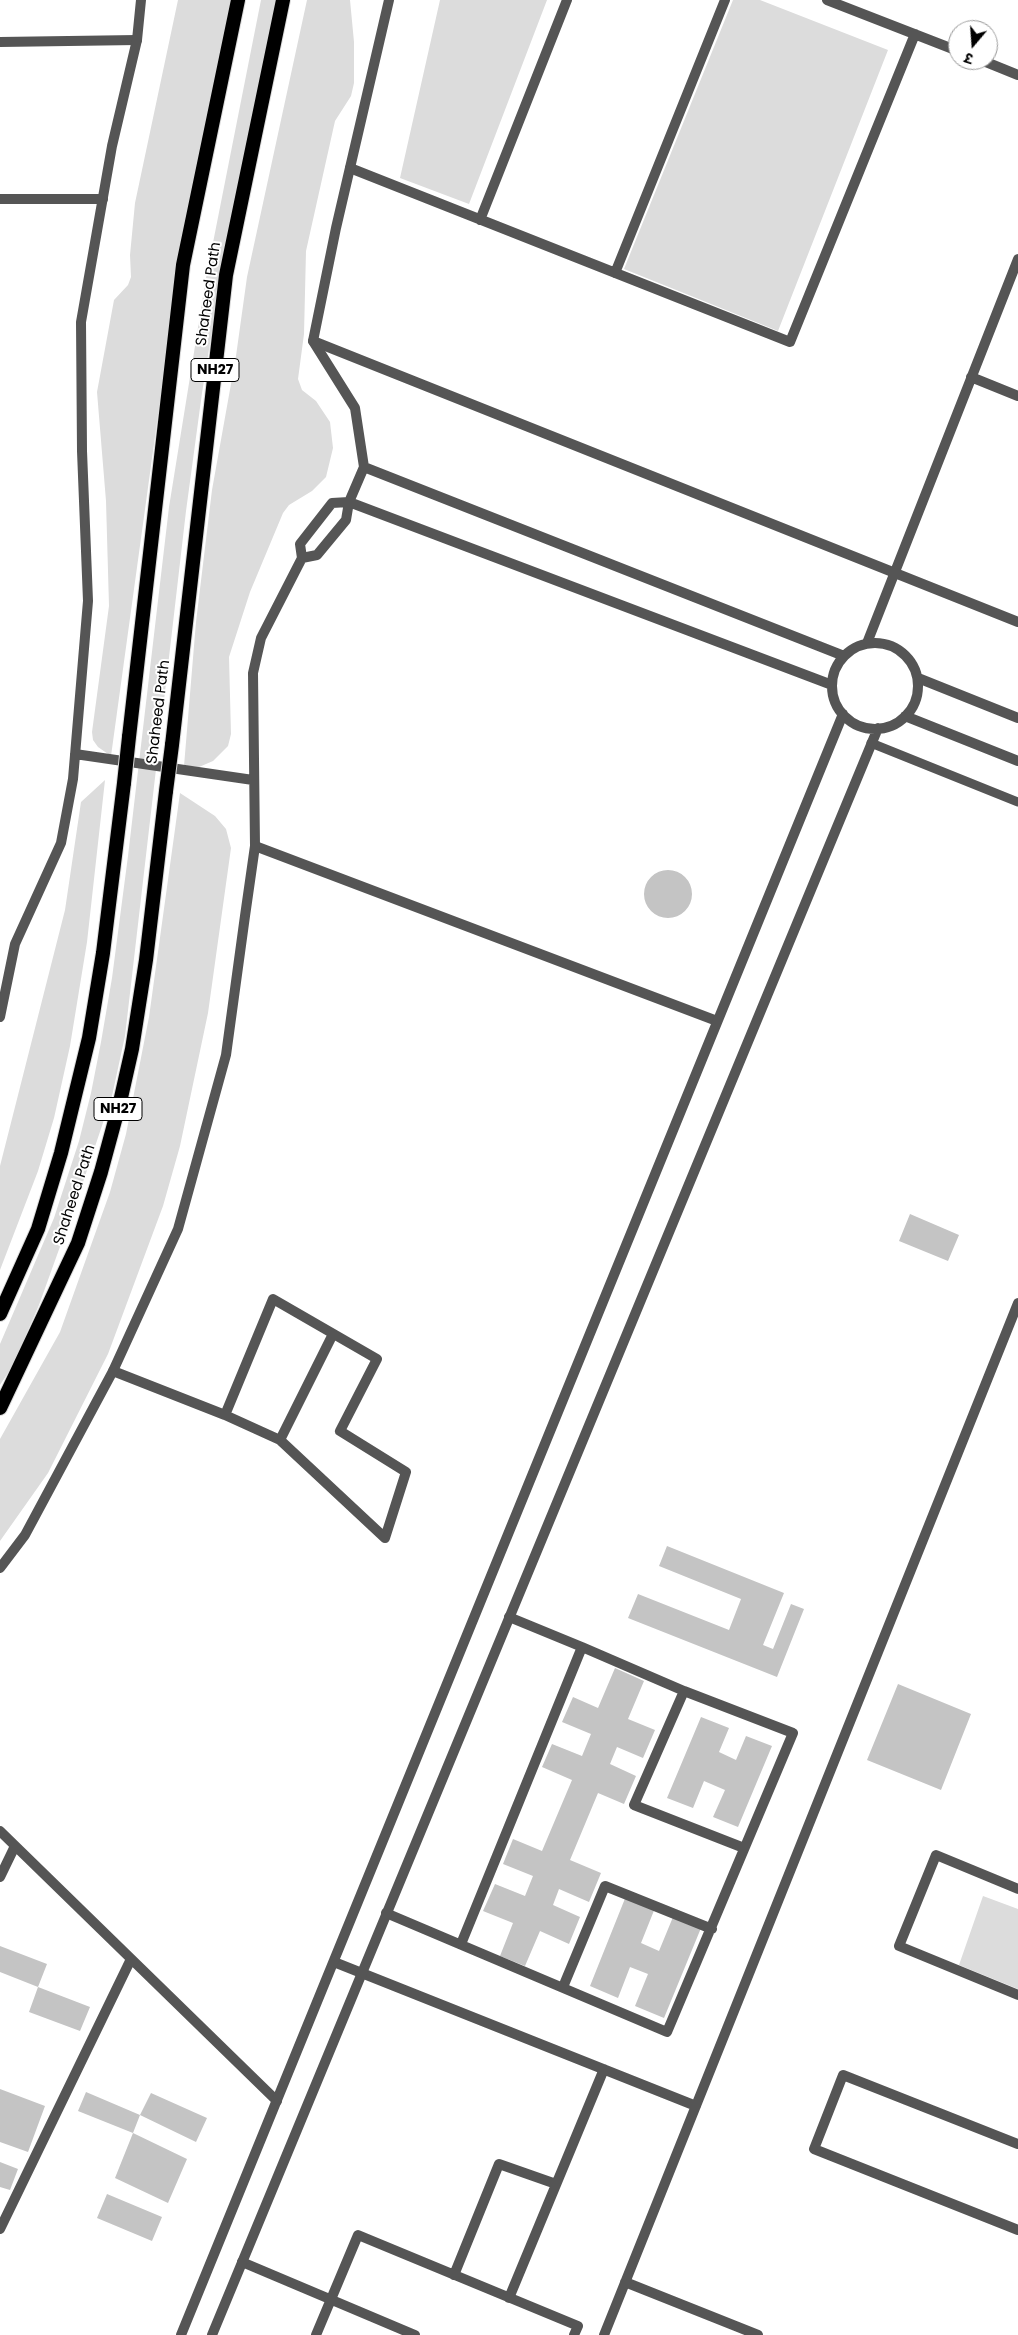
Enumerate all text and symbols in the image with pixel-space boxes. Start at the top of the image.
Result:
north arrow [948,20,998,70]
text: उ [962,48,976,69]
street label: Shaheed Path [193,241,225,347]
road number: NH27 [191,358,239,382]
street label: Shaheed Path [144,659,174,765]
road number: NH27 [94,1098,142,1120]
street label: Shaheed Path [50,1142,100,1248]

